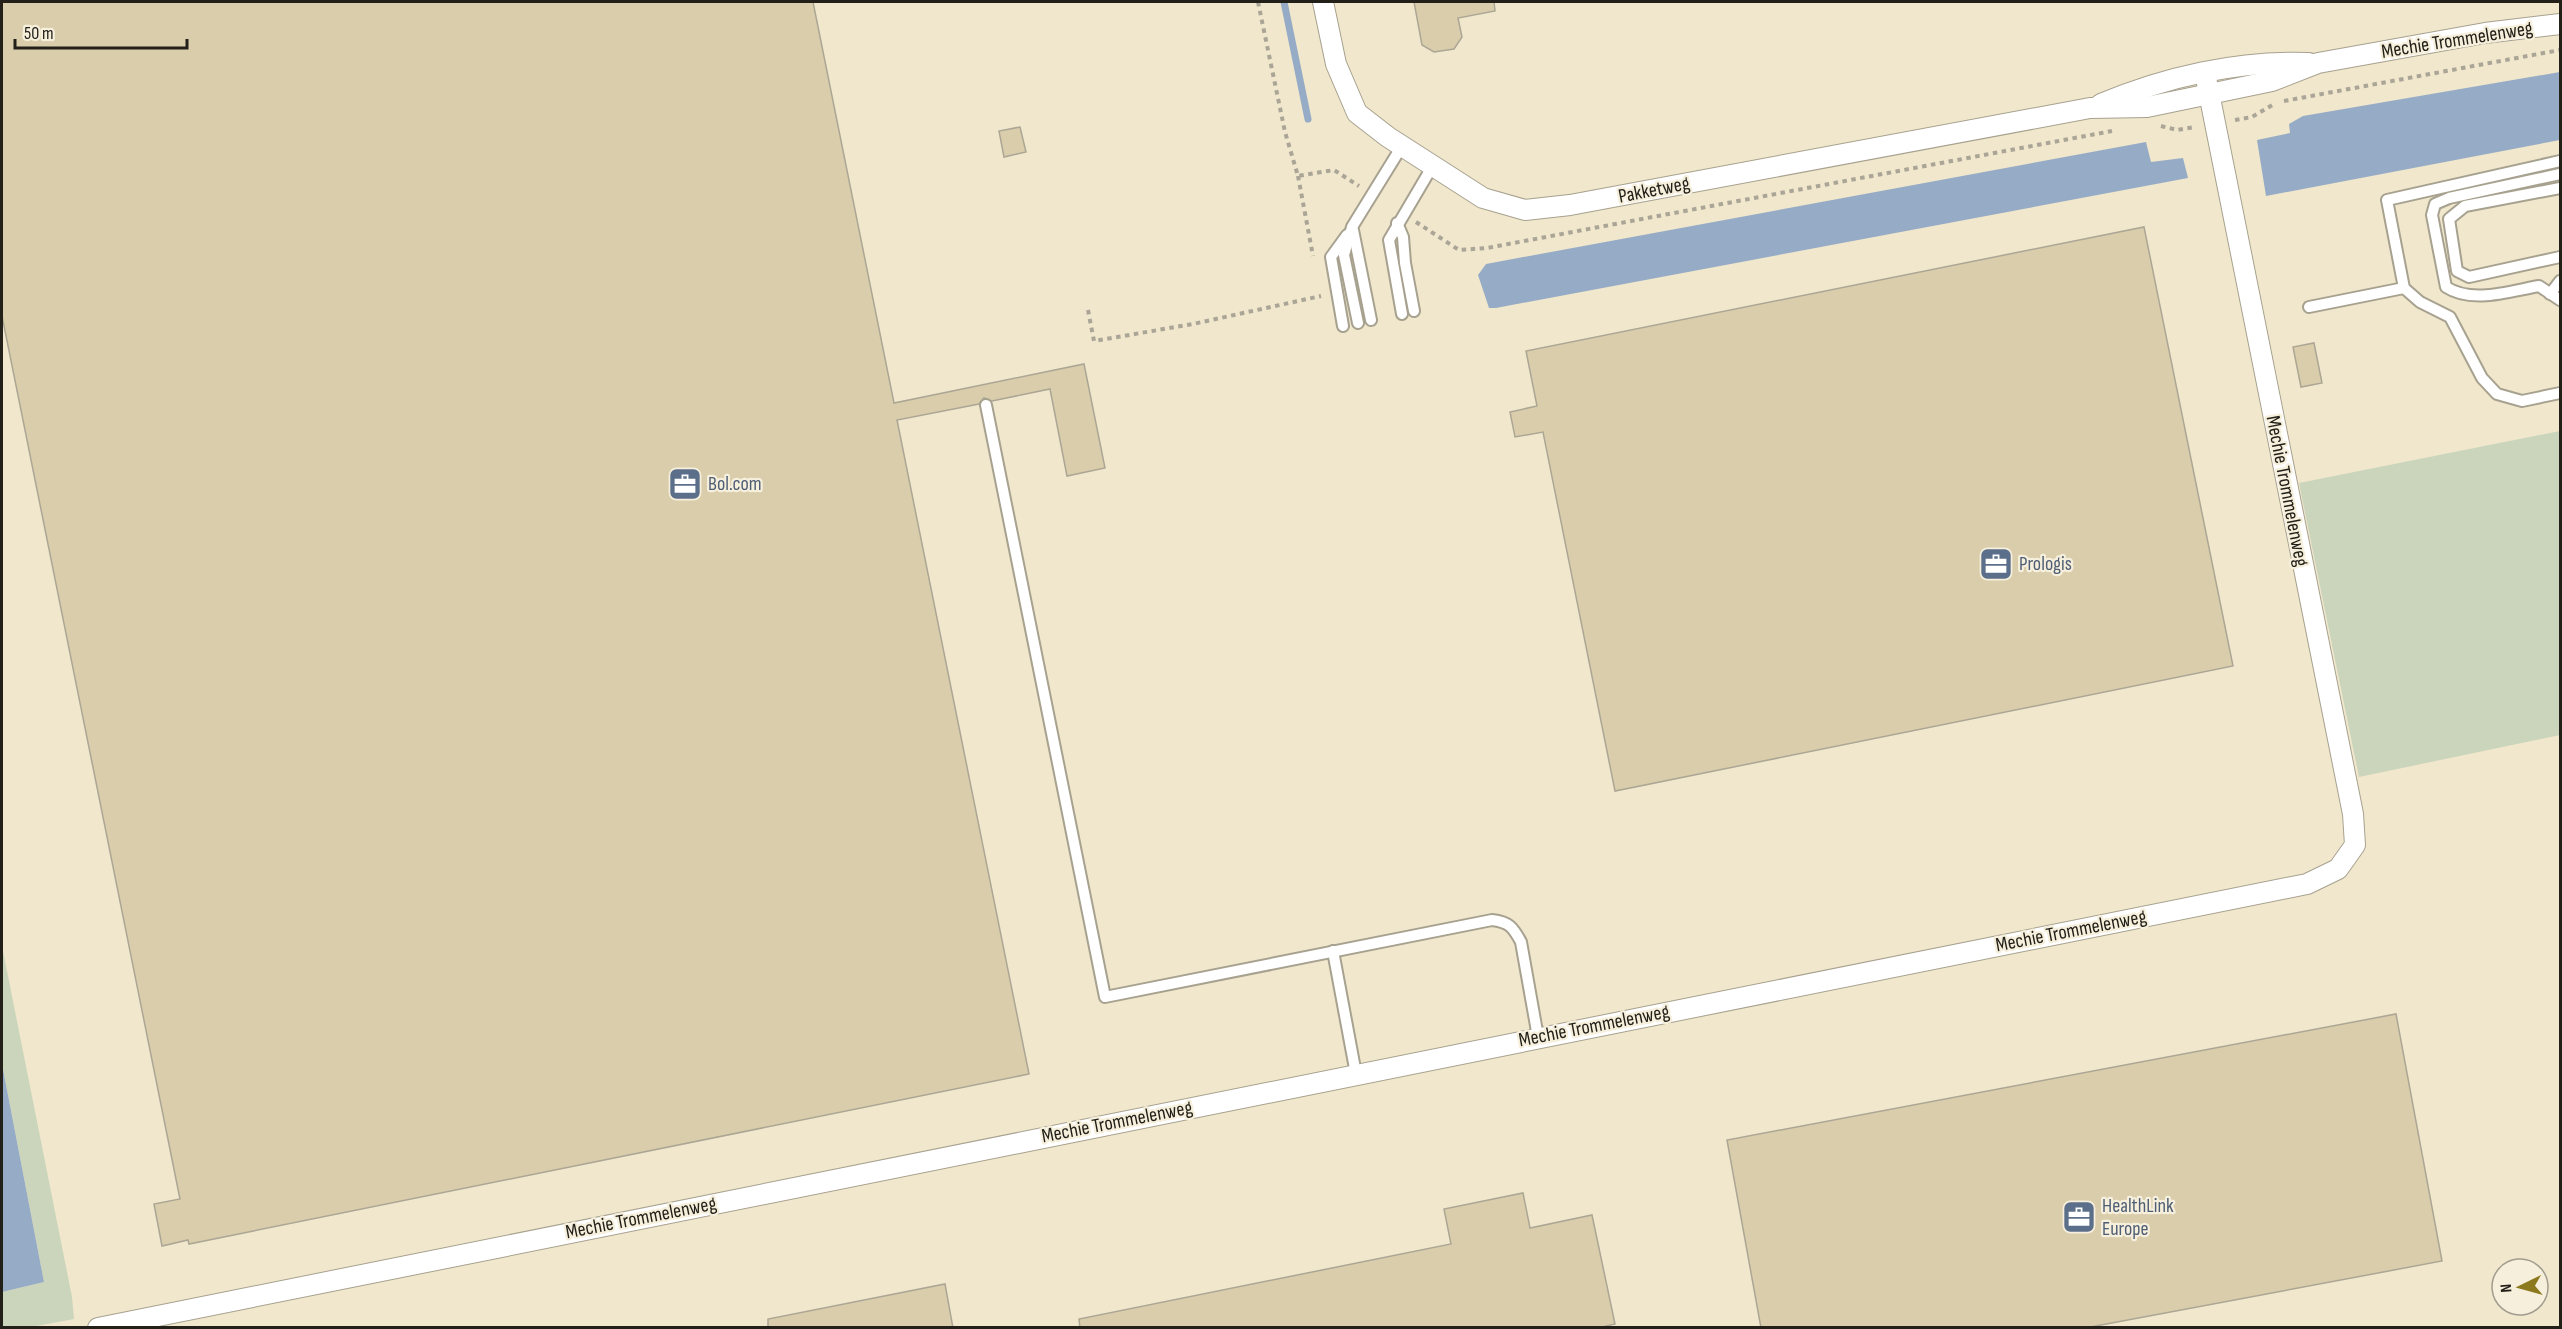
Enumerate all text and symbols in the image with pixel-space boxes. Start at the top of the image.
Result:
scale bar [15,12,188,50]
street label: Mechie Trommelenweg [2380,16,2534,64]
text: 50 m [24,23,54,44]
street label: Pakketweg [1616,171,1692,209]
street label: Mechie Trommelenweg [2261,414,2313,568]
office icon: Bol.com [667,466,703,502]
place label: Bol.com [708,472,762,496]
office icon: Prologis [1978,546,2014,582]
place label: Prologis [2019,552,2072,576]
street label: Mechie Trommelenweg [1994,905,2148,957]
street label: Mechie Trommelenweg [1517,1000,1671,1052]
street label: Mechie Trommelenweg [1040,1096,1194,1148]
street label: Mechie Trommelenweg [564,1192,718,1244]
place label: HealthLink Europe [2102,1194,2174,1241]
office icon: HealthLink Europe [2061,1199,2097,1235]
north arrow [2490,1257,2550,1317]
text: N [2497,1283,2516,1293]

